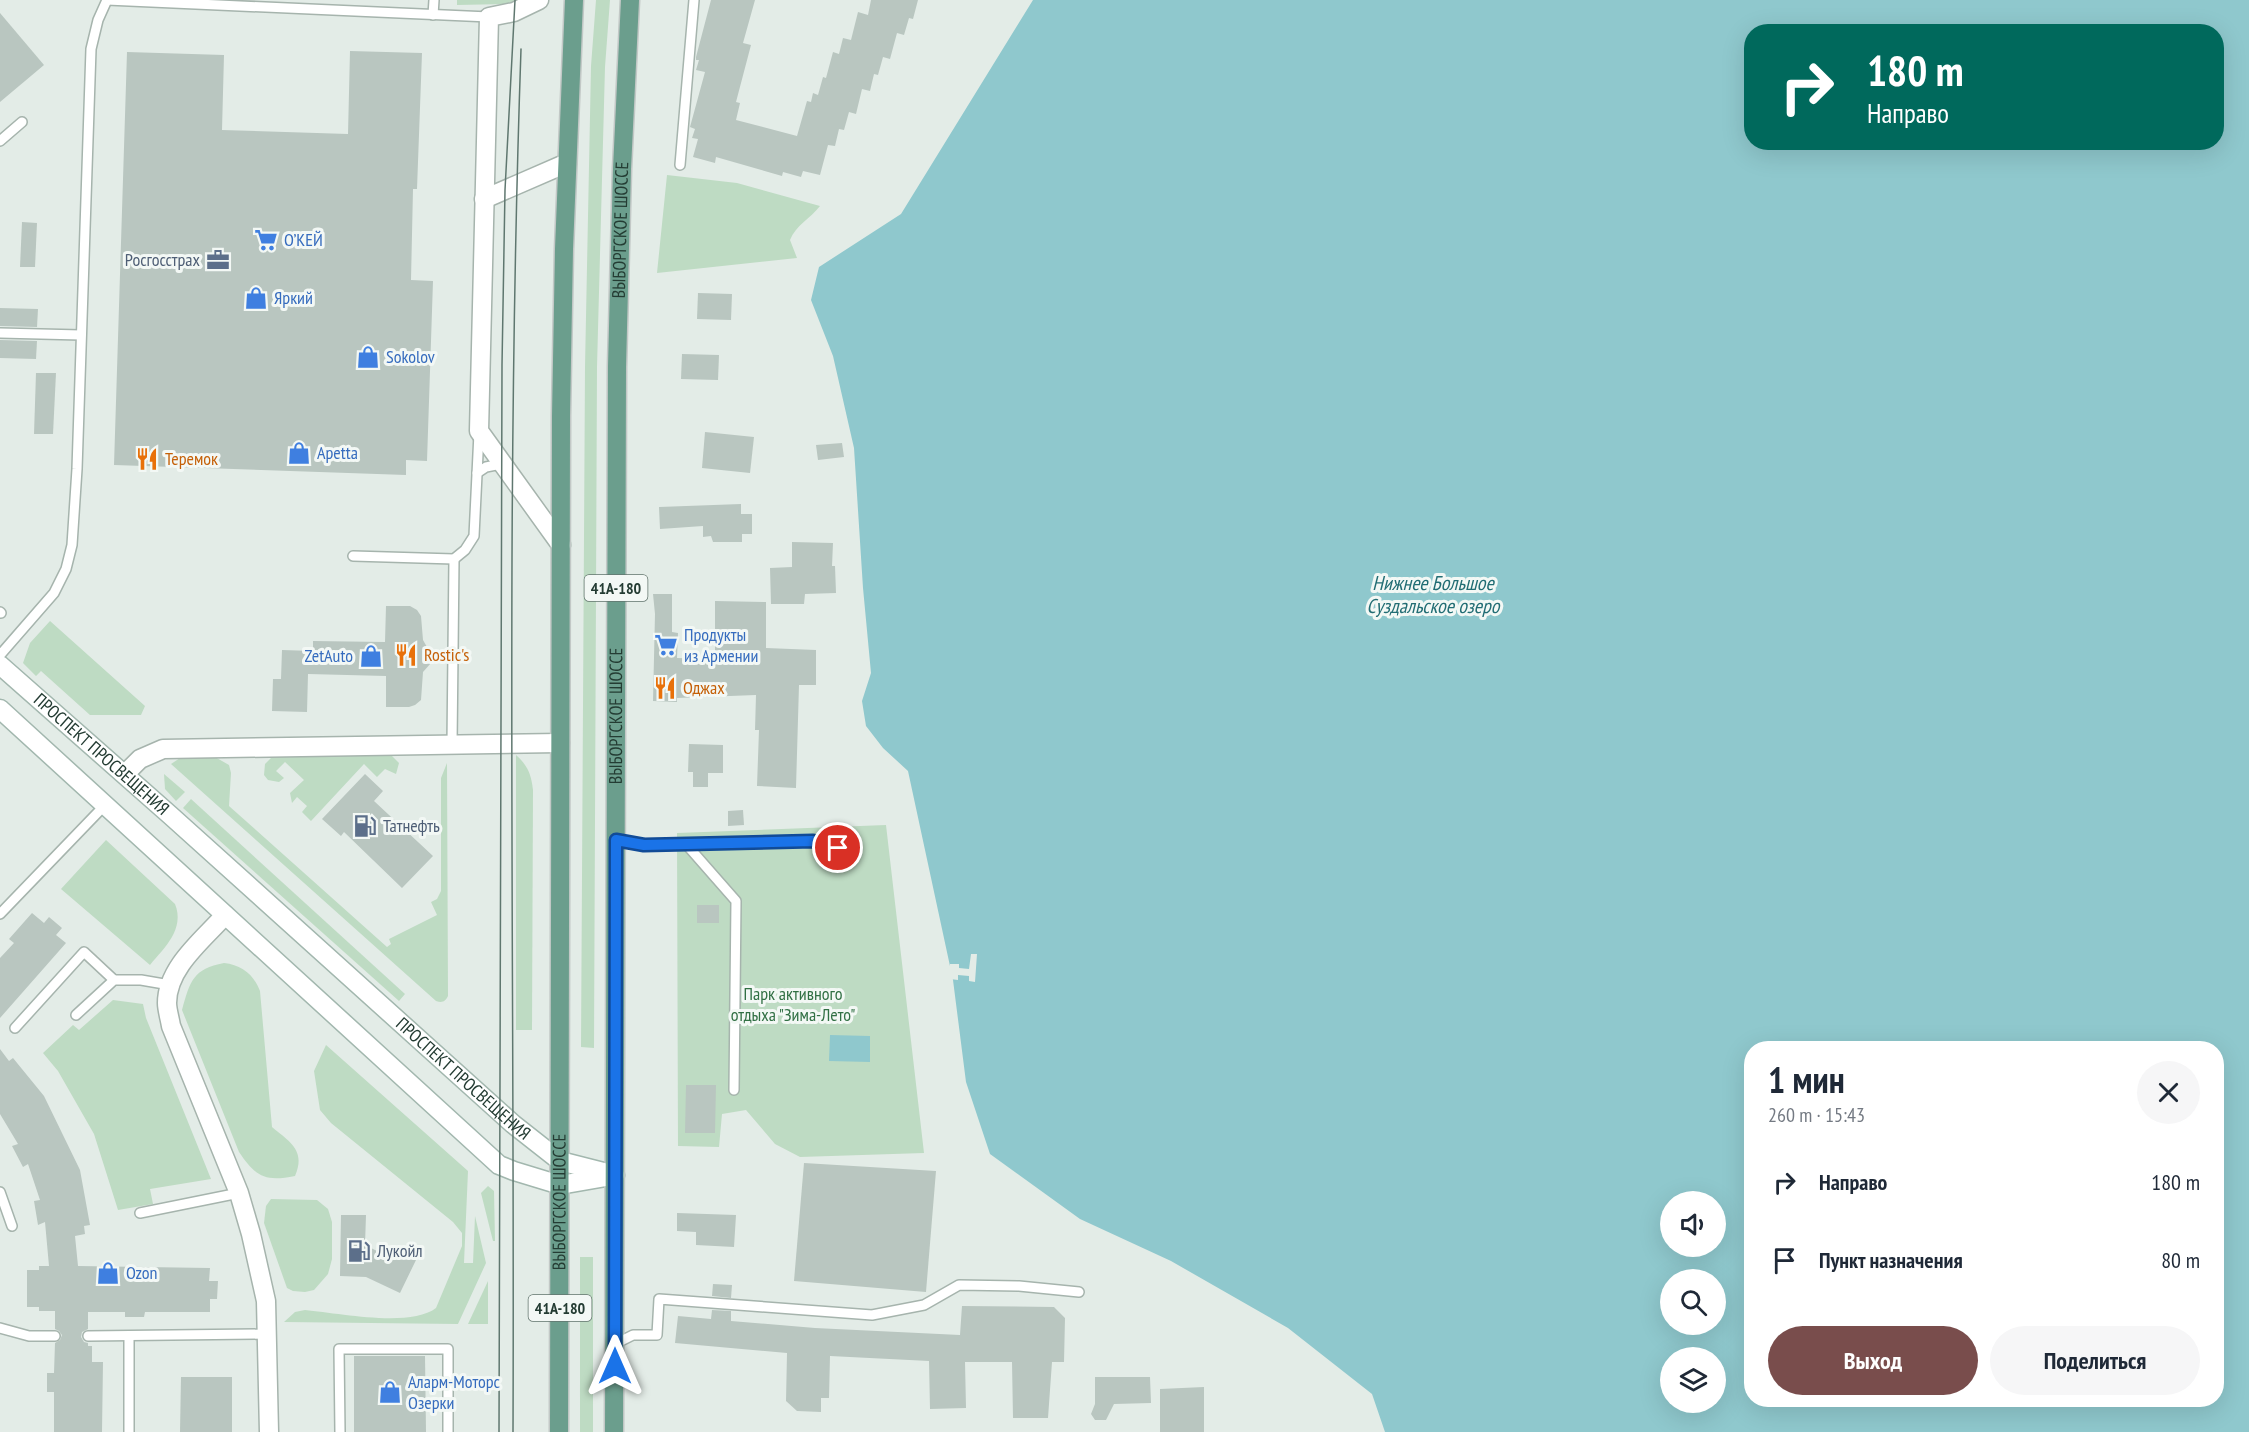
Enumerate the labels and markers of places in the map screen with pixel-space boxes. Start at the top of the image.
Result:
supermarket icon: О’КЕЙ [253,227,279,253]
place label: О’КЕЙ [284,228,323,251]
office icon: Росгосстрах [205,247,231,273]
place label: Росгосстрах [125,248,201,271]
shop icon: Яркий [243,285,269,311]
place label: Яркий [274,286,313,309]
shop icon: Sokolov [355,344,381,370]
place label: Sokolov [386,345,435,368]
shop icon: Apetta [286,440,312,466]
place label: Apetta [317,441,358,464]
restaurant icon: Теремок [134,446,160,472]
place label: Теремок [165,447,218,470]
place label: Продукты из Армении [684,623,758,667]
supermarket icon: Продукты из Армении [653,632,679,658]
restaurant icon: Rostic's [393,642,419,668]
shop icon: ZetAuto [358,643,384,669]
place label: Rostic's [424,643,469,666]
place label: ZetAuto [305,644,353,667]
restaurant icon: Оджах [652,675,678,701]
place label: Оджах [683,676,725,699]
fuel station icon: Татнефть [352,813,378,839]
place label: Татнефть [383,814,440,837]
pin [812,822,863,873]
fuel station icon: Лукойл [346,1238,372,1264]
place label: Лукойл [376,1239,423,1262]
shop icon: Ozon [95,1260,121,1286]
place label: Ozon [126,1261,158,1284]
place label: Аларм-Моторс Озерки [408,1370,501,1414]
shop icon: Аларм-Моторс Озерки [377,1379,403,1405]

